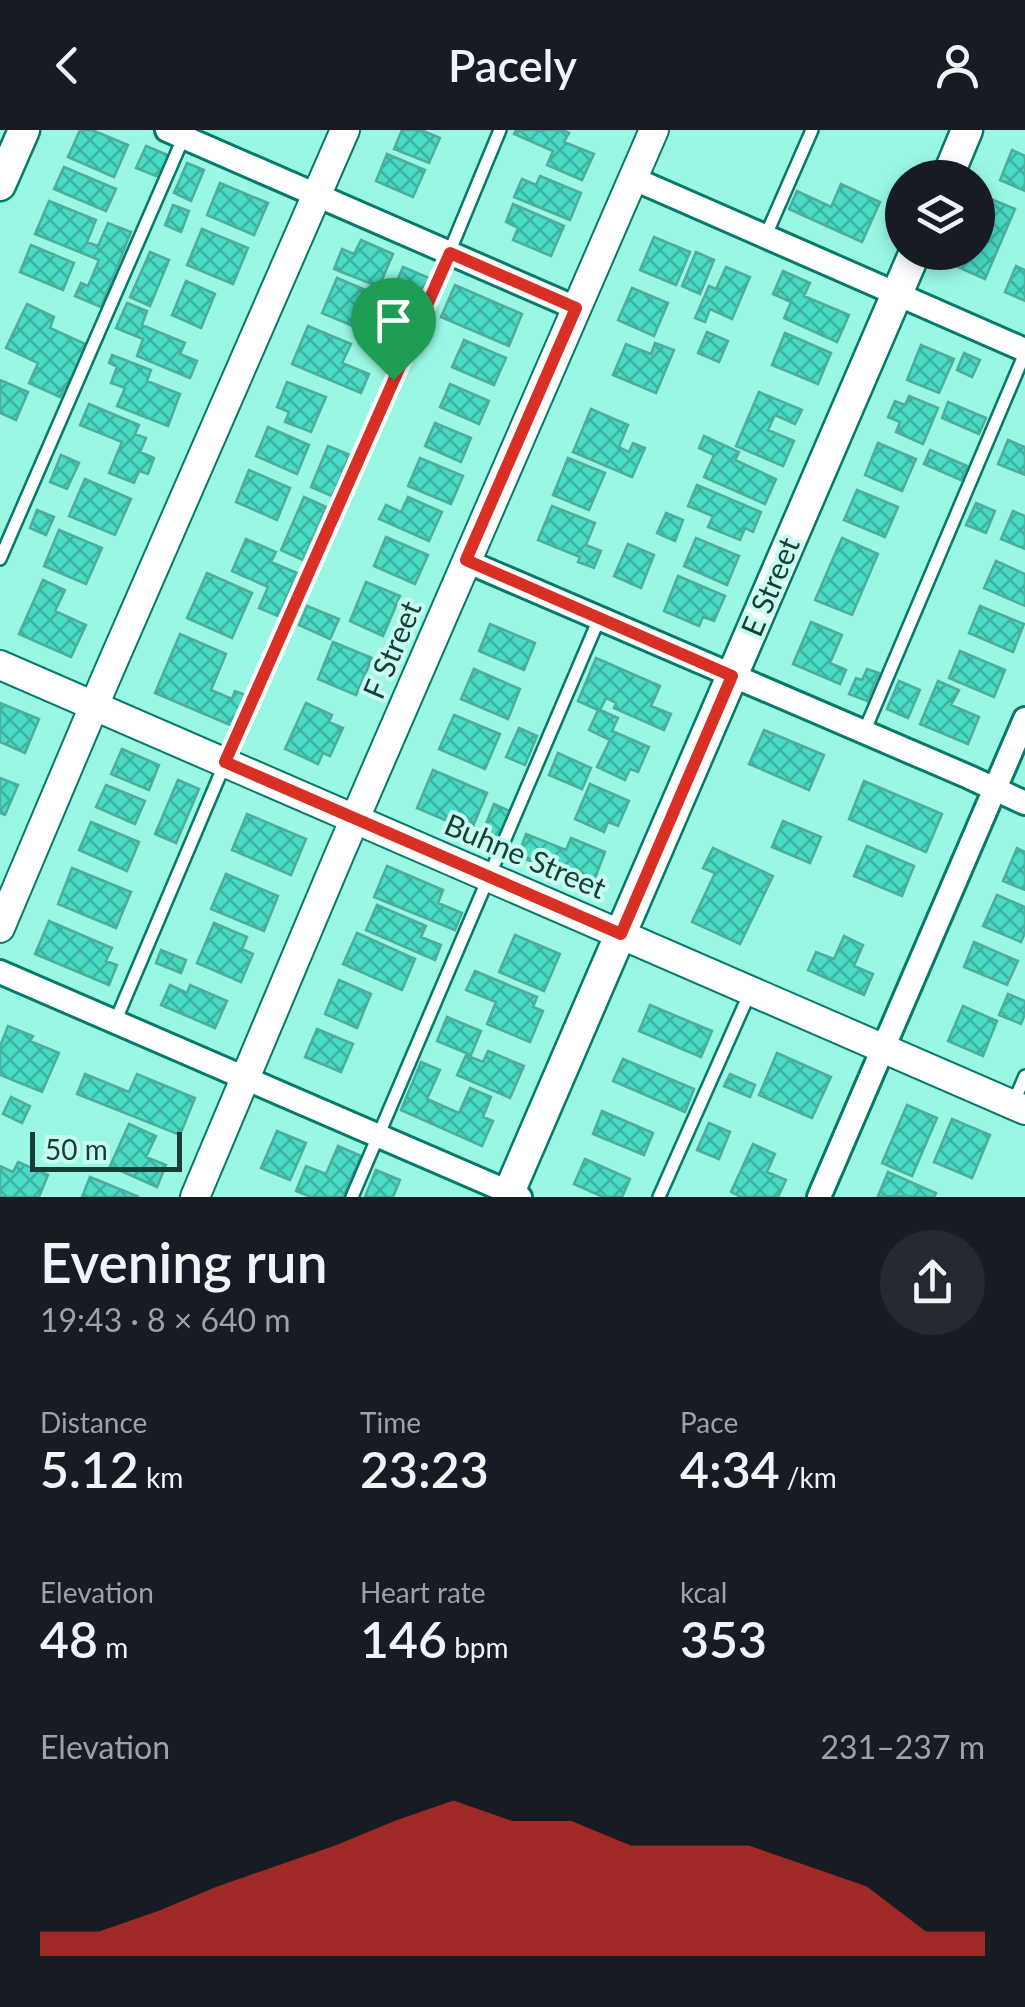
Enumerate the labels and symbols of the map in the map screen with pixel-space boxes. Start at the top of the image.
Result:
pin [351,278,436,381]
street label: E Street [732,531,806,641]
street label: F Street [354,595,428,704]
street label: Buhne Street [440,805,612,905]
scale bar [30,1127,182,1172]

